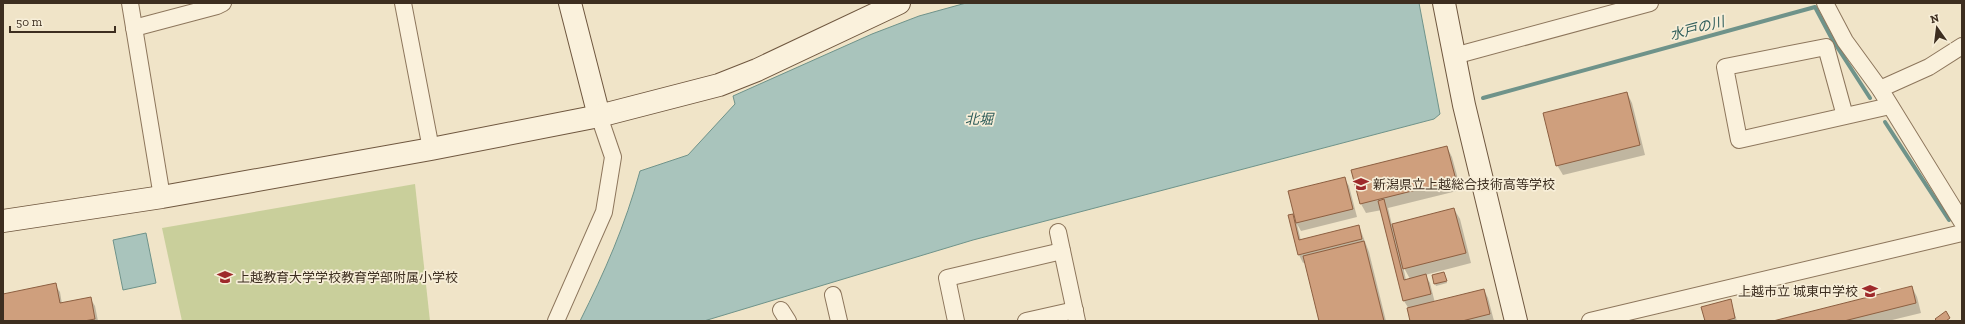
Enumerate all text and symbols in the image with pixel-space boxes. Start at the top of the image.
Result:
scale bar [10,8,115,34]
north arrow [1917,8,1957,48]
text: N [1929,11,1941,26]
water label: 水戸の川 [1668,13,1728,44]
text: 50 m [16,15,43,29]
water label: 北堀 [965,111,995,128]
school or university icon: 新潟県立上越総合技術高等学校 [1352,175,1370,193]
place label: 新潟県立上越総合技術高等学校 [1373,177,1555,192]
school or university icon: 上越教育大学学校教育学部附属小学校 [216,268,234,286]
place label: 上越教育大学学校教育学部附属小学校 [237,270,458,285]
school or university icon: 上越市立 城東中学校 [1861,282,1879,300]
place label: 上越市立 城東中学校 [1738,284,1858,299]

